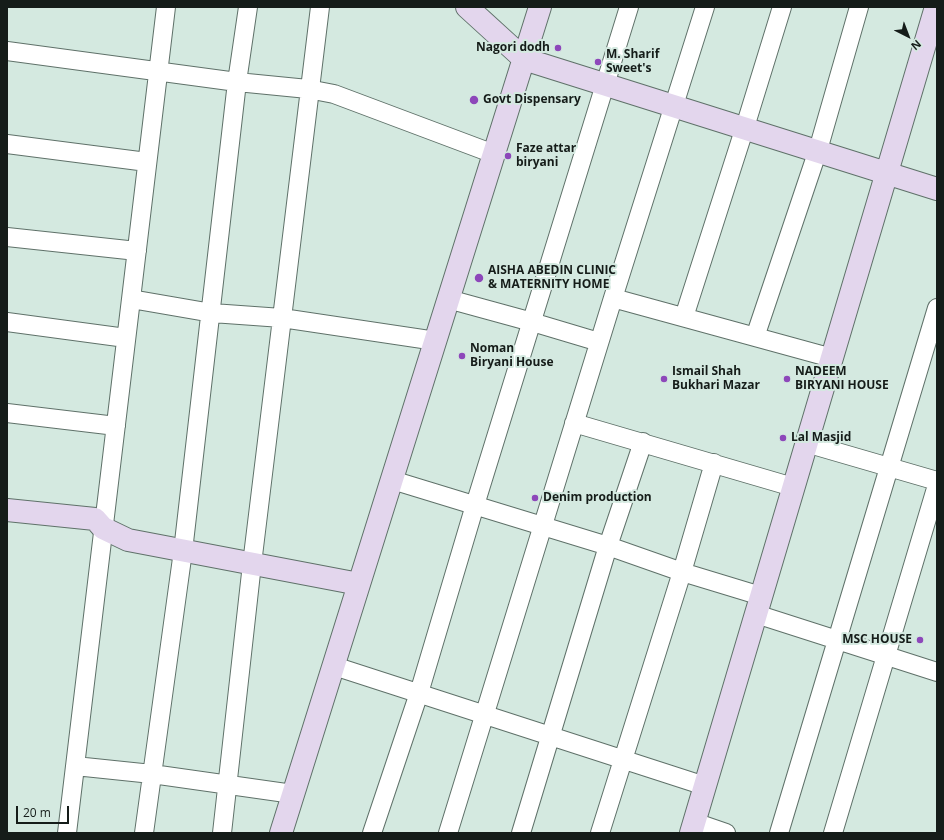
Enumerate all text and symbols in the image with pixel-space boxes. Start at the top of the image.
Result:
north arrow [888,16,928,56]
text: N [908,37,925,54]
place label: Nagori dodh [476,41,550,55]
marker: Nagori dodh [553,43,563,53]
place label: M. Sharif Sweet's [606,48,659,76]
marker: M. Sharif Sweet's [593,57,603,67]
place label: Govt Dispensary [483,93,581,107]
marker: Govt Dispensary [468,94,480,106]
place label: Faze attar biryani [516,142,576,170]
marker: Faze attar biryani [503,151,513,161]
place label: AISHA ABEDIN CLINIC & MATERNITY HOME [488,264,616,292]
marker: AISHA ABEDIN CLINIC & MATERNITY HOME [473,272,485,284]
place label: Noman Biryani House [470,342,553,370]
marker: Noman Biryani House [457,351,467,361]
place label: Ismail Shah Bukhari Mazar [672,365,760,393]
place label: NADEEM BIRYANI HOUSE [795,365,889,393]
marker: Ismail Shah Bukhari Mazar [659,374,669,384]
marker: NADEEM BIRYANI HOUSE [782,374,792,384]
place label: Lal Masjid [791,431,851,445]
marker: Lal Masjid [778,433,788,443]
place label: Denim production [543,491,652,505]
marker: Denim production [530,493,540,503]
place label: MSC HOUSE [842,633,912,647]
marker: MSC HOUSE [915,635,925,645]
scale bar [18,798,71,824]
text: 20 m [23,804,51,821]

